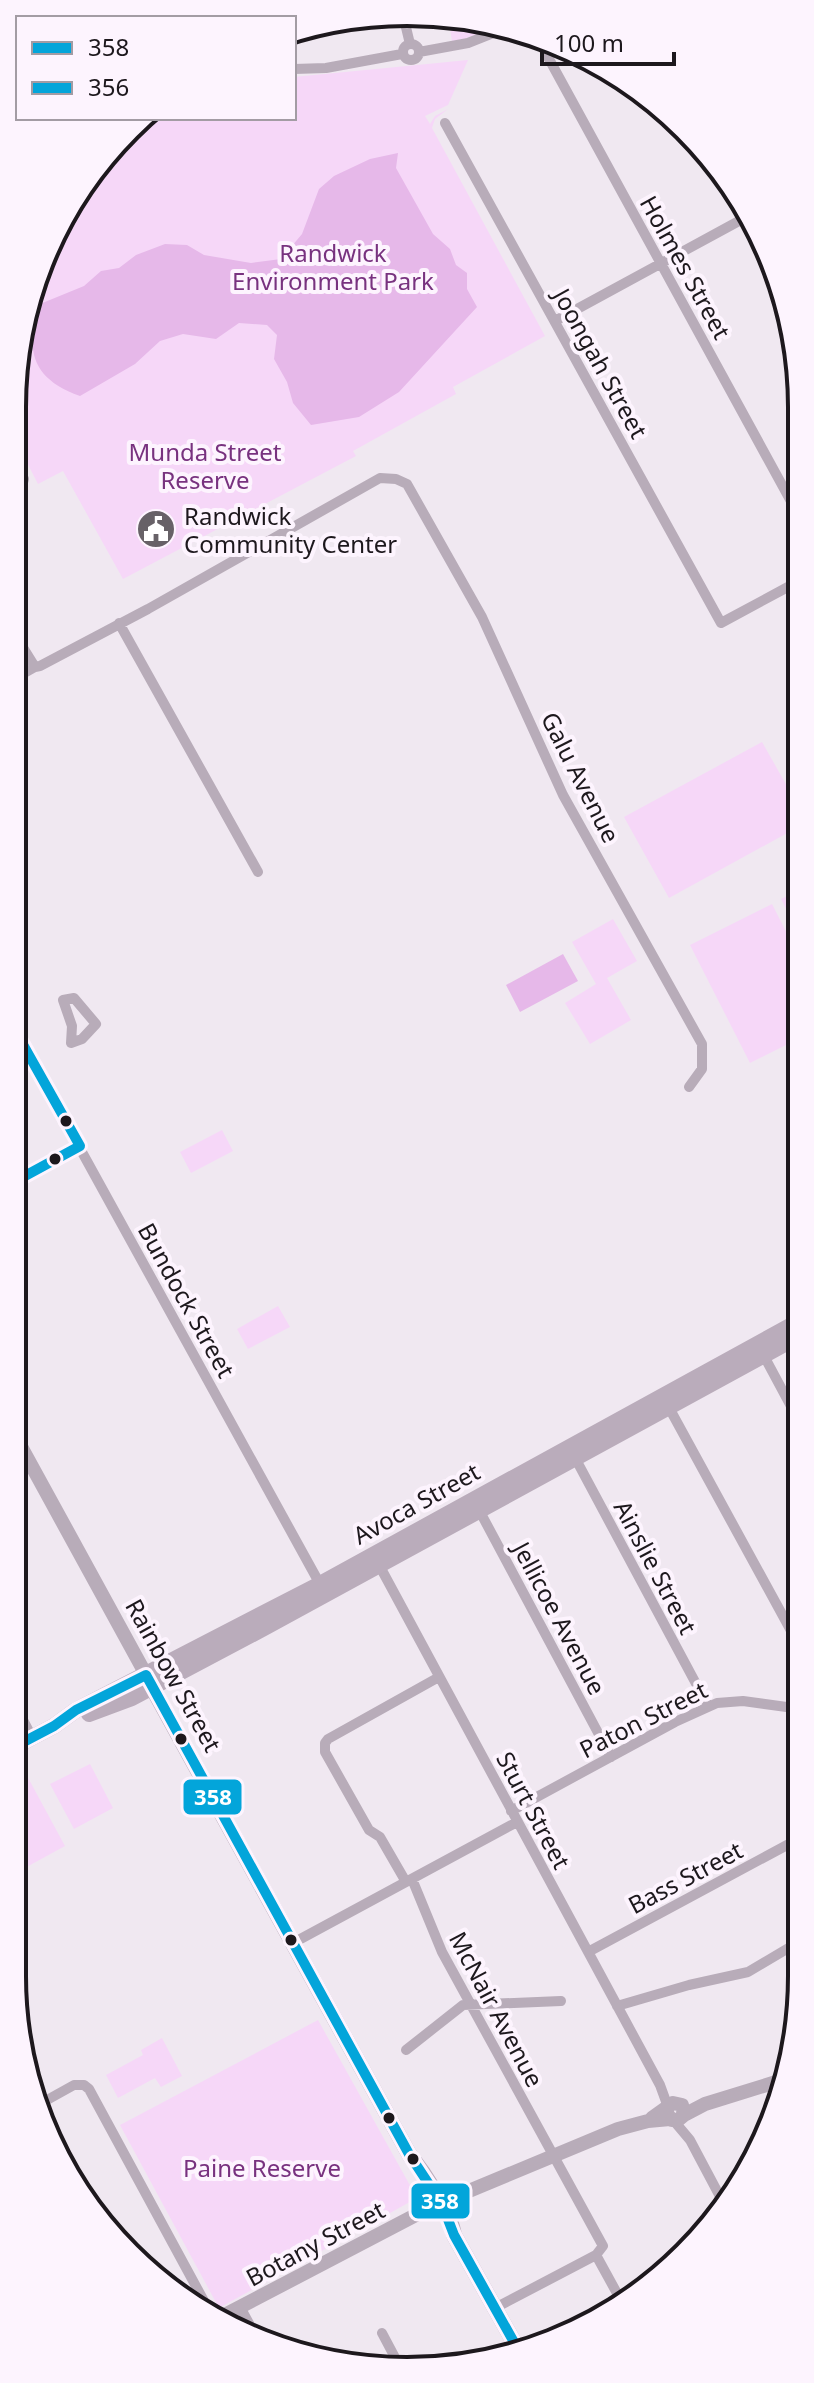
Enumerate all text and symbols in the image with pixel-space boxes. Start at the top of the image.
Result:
legend [16,16,296,120]
scale bar [542,16,674,66]
text: 100 m [554,26,624,59]
text: 358 [88,30,129,63]
text: 356 [88,70,129,103]
street label: Holmes Street [633,189,739,345]
park label: Randwick Environment Park [232,236,434,297]
street label: Joongah Street [545,280,656,444]
park label: Munda Street Reserve [129,435,282,496]
place label: Randwick Community Center [184,499,397,560]
public building icon: Randwick Community Center [135,508,177,550]
street label: Galu Avenue [534,706,628,848]
unlabelled marker [58,1113,74,1129]
unlabelled marker [47,1151,63,1167]
street label: Bundock Street [131,1217,243,1384]
street label: Avoca Street [347,1454,486,1551]
street label: Ainslie Street [607,1494,705,1640]
street label: Jellicoe Avenue [505,1534,614,1700]
street label: Rainbow Street [118,1593,230,1758]
street label: Paton Street [573,1673,713,1765]
unlabelled marker [173,1731,189,1747]
street label: Sturt Street [489,1746,579,1875]
line badge: 358 [182,1778,243,1816]
text: 358 [194,1781,232,1811]
street label: Bass Street [622,1833,748,1921]
street label: McNair Avenue [442,1925,552,2093]
unlabelled marker [283,1932,299,1948]
unlabelled marker [381,2110,397,2126]
park label: Paine Reserve [183,2151,341,2184]
unlabelled marker [405,2151,421,2167]
line badge: 358 [410,2182,471,2220]
text: 358 [421,2185,459,2215]
street label: Botany Street [240,2192,390,2293]

